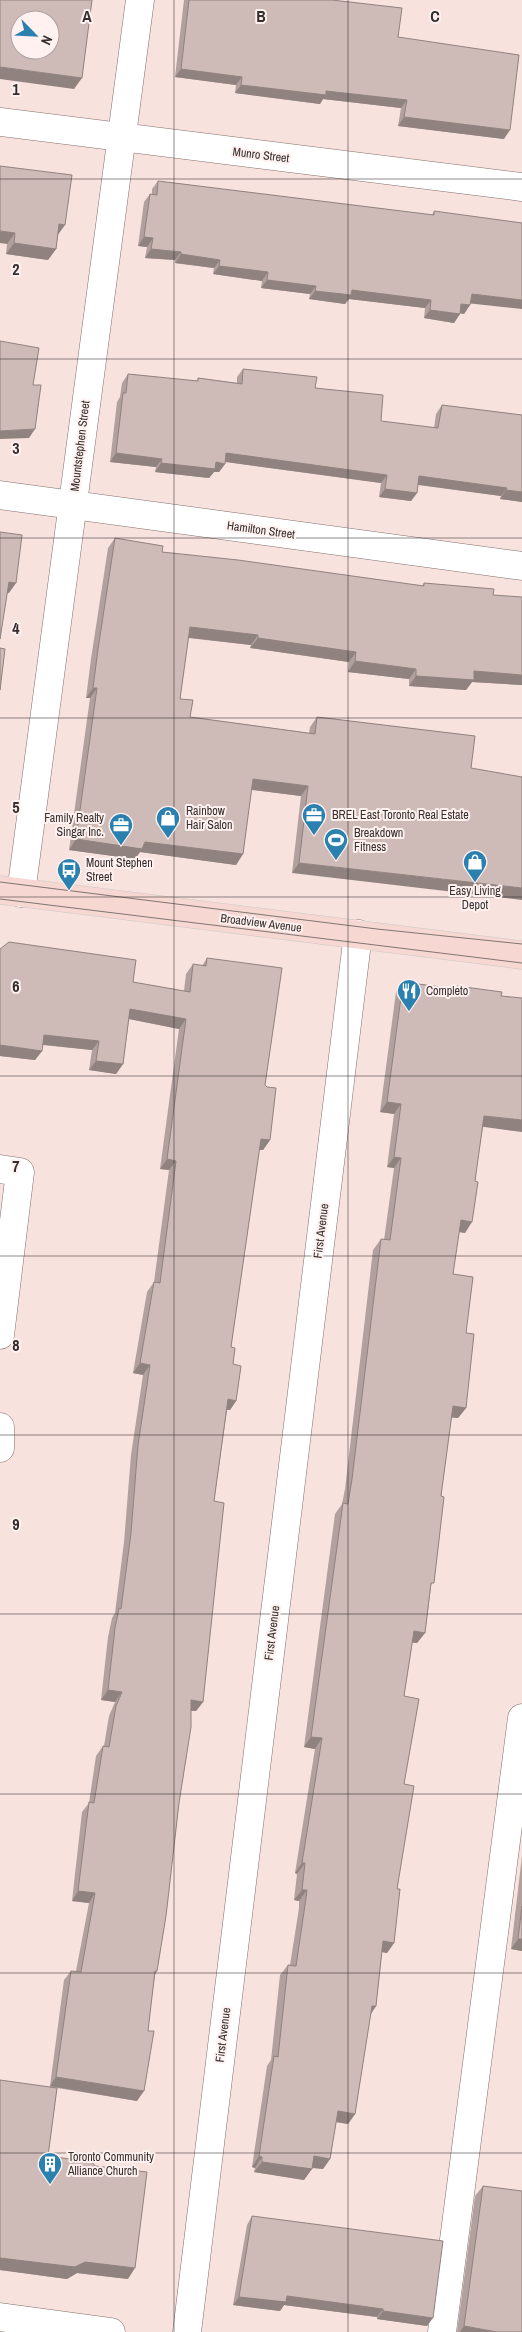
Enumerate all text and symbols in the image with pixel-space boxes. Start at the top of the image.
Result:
text: A [82,5,92,27]
text: B [256,5,266,27]
text: C [430,5,440,27]
north arrow [10,10,60,60]
text: N [37,33,57,48]
text: 1 [12,78,20,100]
street label: Munro Street [232,144,290,166]
text: 2 [12,258,20,280]
street label: Mountstephen Street [66,399,94,492]
text: 3 [12,437,20,459]
street label: Hamilton Street [226,517,296,543]
text: 4 [12,617,20,639]
text: 5 [12,796,20,818]
office icon: BREL East Toronto Real Estate [301,802,327,836]
place label: Rainbow Hair Salon [186,803,233,833]
shop icon: Rainbow Hair Salon [155,805,181,839]
place label: BREL East Toronto Real Estate [332,807,469,823]
place label: Family Realty Singar Inc. [44,810,104,840]
office icon: Family Realty Singar Inc. [108,812,134,846]
place label: Breakdown Fitness [354,825,403,855]
sports icon: Breakdown Fitness [323,827,349,861]
shop icon: Easy Living Depot [462,849,488,883]
place label: Mount Stephen Street [86,855,153,885]
bus stop icon: Mount Stephen Street [56,857,82,891]
place label: Easy Living Depot [449,883,501,913]
street label: Broadview Avenue [219,910,303,936]
text: 6 [12,975,20,997]
restaurant icon: Completo [396,978,422,1012]
place label: Completo [426,983,468,999]
text: 7 [12,1155,20,1177]
street label: First Avenue [310,1203,332,1259]
text: 8 [12,1334,20,1356]
text: 9 [12,1513,20,1535]
street label: First Avenue [261,1605,283,1661]
street label: First Avenue [212,2007,234,2063]
place label: Toronto Community Alliance Church [67,2149,154,2179]
building icon: Toronto Community Alliance Church [37,2151,63,2185]

